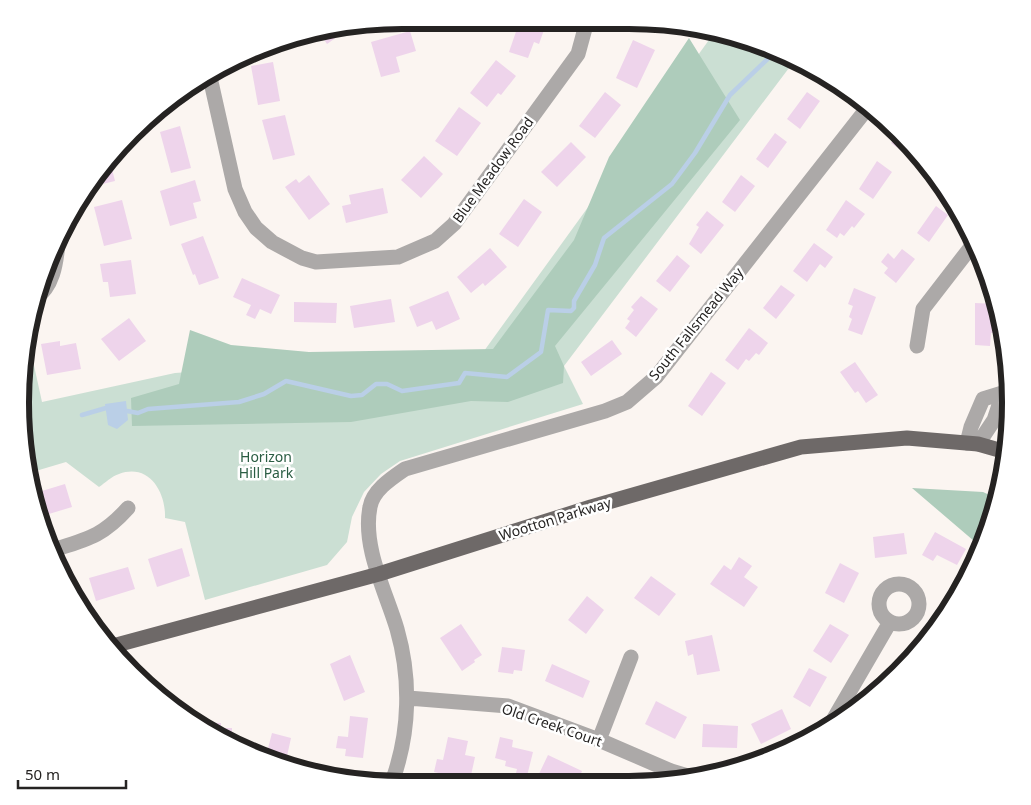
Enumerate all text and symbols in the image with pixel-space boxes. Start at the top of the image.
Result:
street label: Blue Meadow Road [448,113,537,226]
street label: South Fallsmead Way [644,263,748,384]
park label: Horizon Hill Park [239,447,294,482]
street label: Wootton Parkway [497,492,614,545]
street label: Old Creek Court [499,698,605,751]
scale bar [18,758,125,790]
text: 50 m [25,764,60,784]

